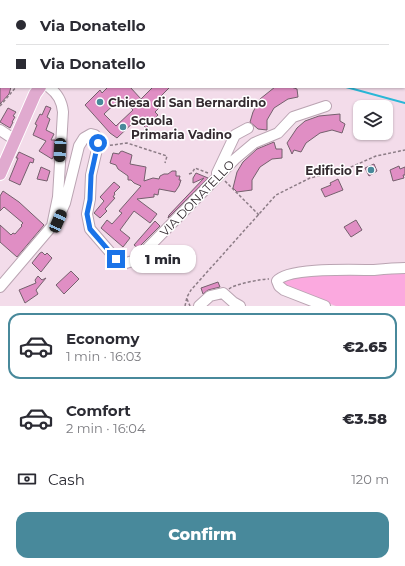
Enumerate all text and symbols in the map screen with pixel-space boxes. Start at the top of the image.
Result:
text: Via Donatello [40,16,146,35]
text: Via Donatello [40,54,146,73]
place label: Chiesa di San Bernardino [108,95,266,110]
marker: Chiesa di San Bernardino [95,97,105,107]
map controls [353,100,393,140]
button: layers [353,100,393,140]
place label: Scuola Primaria Vadino [131,113,232,142]
marker: Scuola Primaria Vadino [118,122,128,132]
route start [89,134,107,152]
car [53,138,67,162]
street label: VIA DONATELLO [157,157,237,239]
place label: Edificio F [305,163,363,178]
marker: Edificio F [366,165,376,175]
car [48,208,68,234]
callout: 1 min [130,245,196,273]
route end [107,250,125,268]
text: 1 min [145,251,181,267]
icon: car [18,328,54,364]
text: Economy [66,329,139,348]
text: €2.65 [343,337,387,356]
text: 1 min · 16:03 [66,348,141,364]
icon: car [18,400,54,436]
text: Comfort [66,401,131,420]
text: €3.58 [342,409,387,428]
text: 2 min · 16:04 [66,420,146,436]
icon: cash [16,468,38,490]
text: Cash [48,470,85,489]
text: 120 m [351,471,389,487]
button: Confirm [16,512,389,558]

